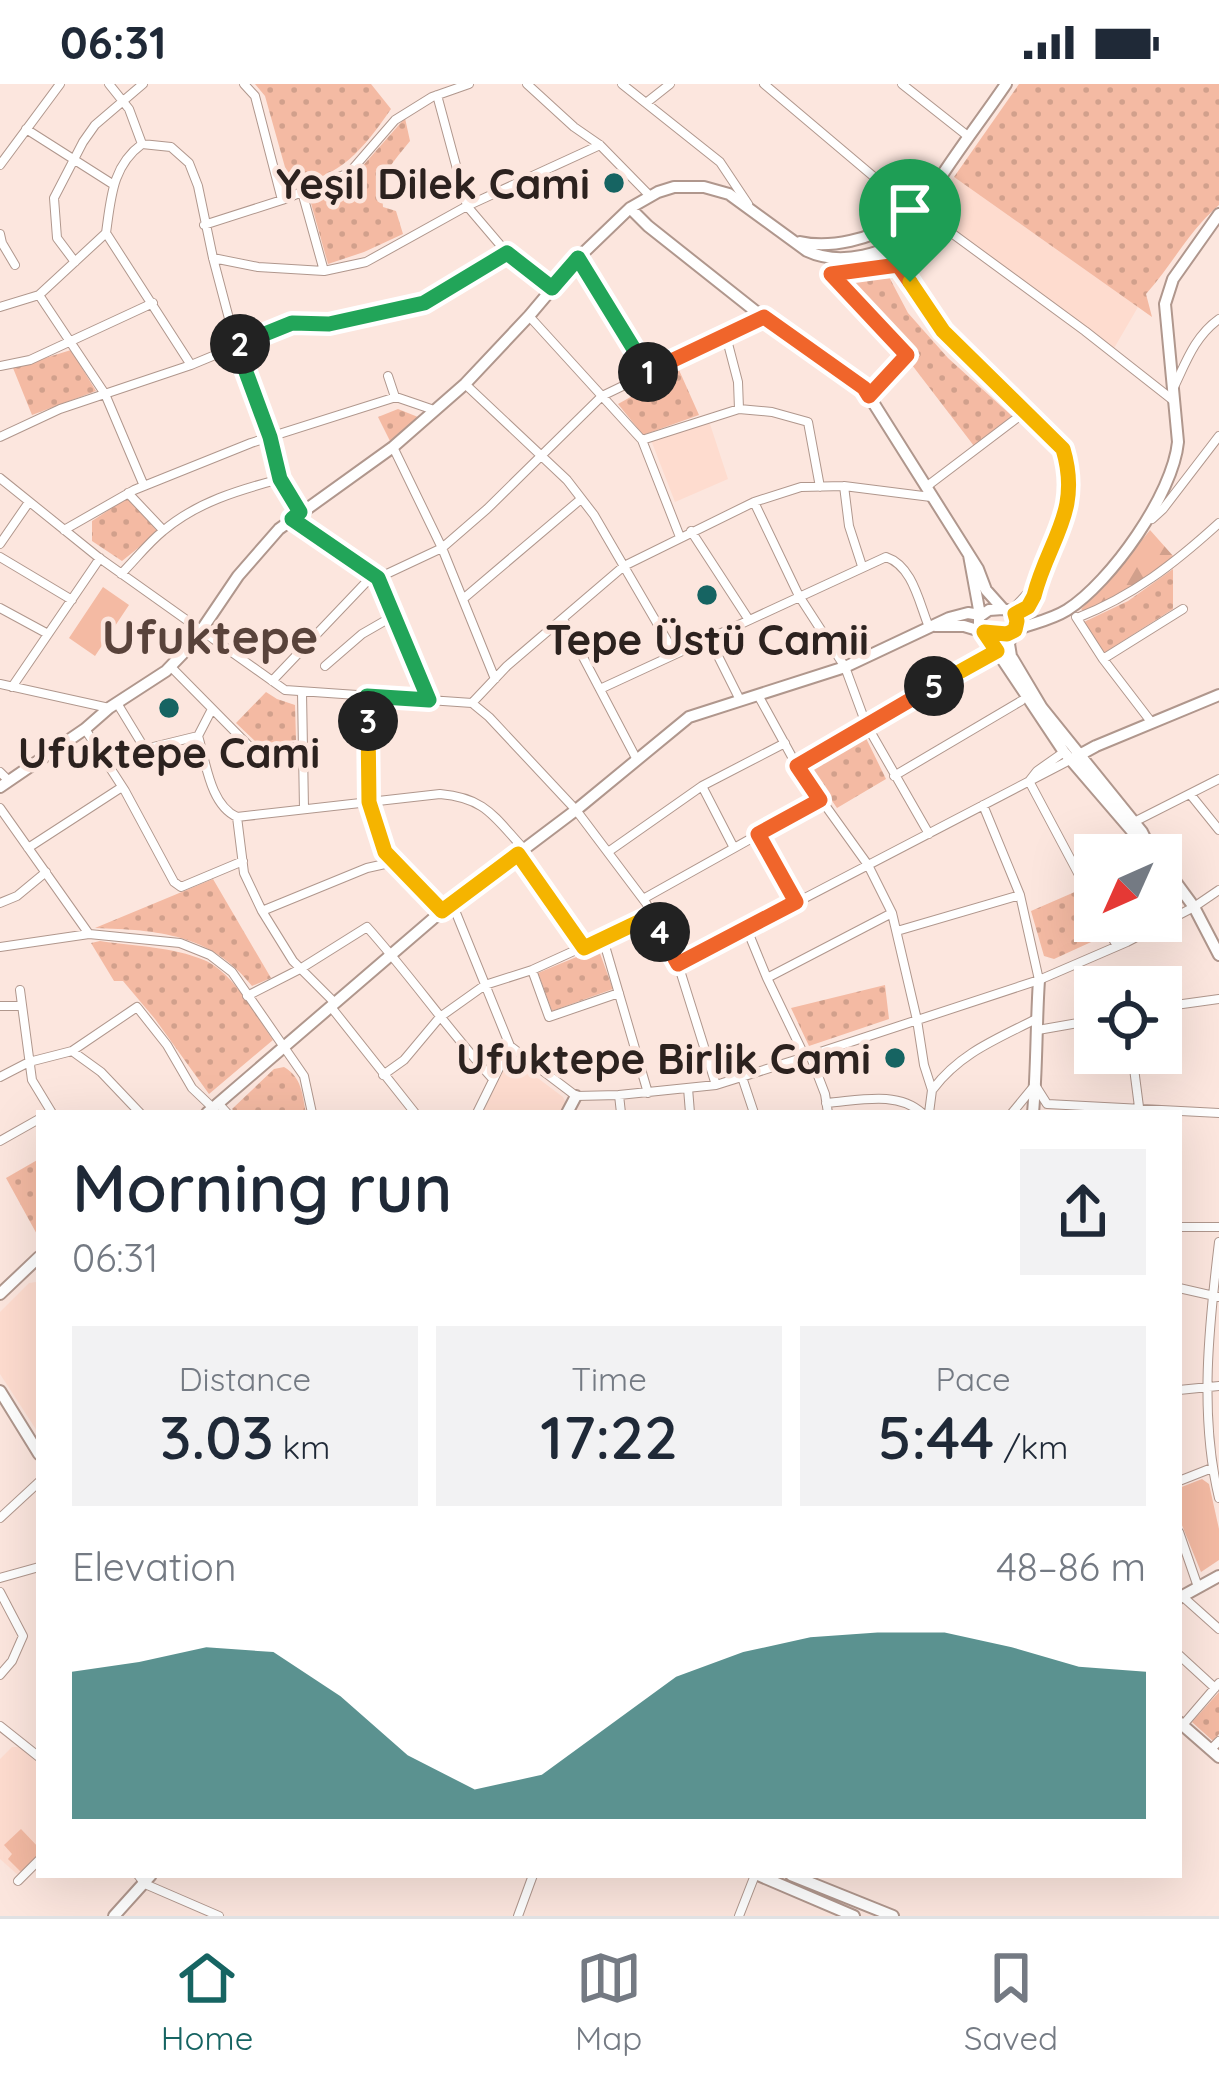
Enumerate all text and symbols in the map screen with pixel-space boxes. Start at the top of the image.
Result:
text: 06:31 [60,14,166,70]
place label: Yeşil Dilek Cami [276,157,590,210]
pin [859,159,961,282]
marker: Yeşil Dilek Cami [601,170,627,196]
icon: arrive [877,177,943,243]
pin: 2 [210,314,270,374]
text: 2 [231,323,249,364]
pin: 1 [618,342,678,402]
text: 1 [642,351,654,392]
marker: Tepe Üstü Camii [694,582,720,608]
district label: Ufuktepe [102,606,318,666]
place label: Tepe Üstü Camii [545,613,869,666]
pin: 5 [904,656,964,716]
text: 5 [924,665,944,706]
pin: 3 [338,691,398,751]
marker: Ufuktepe Cami [156,695,182,721]
text: 3 [359,700,377,741]
place label: Ufuktepe Cami [18,726,320,779]
north arrow [1074,834,1182,942]
map controls [1074,834,1182,1074]
pin: 4 [630,902,690,962]
text: 4 [650,911,670,952]
button: locate [1074,966,1182,1074]
place label: Ufuktepe Birlik Cami [456,1032,871,1085]
marker: Ufuktepe Birlik Cami [882,1045,908,1071]
text: Morning run [72,1146,453,1229]
button: share [1020,1149,1146,1275]
text: 06:31 [72,1233,158,1282]
text: Distance [179,1358,311,1399]
text: Time [571,1358,647,1399]
text: Pace [935,1358,1011,1399]
text: 3.03 [160,1399,274,1474]
text: 17:22 [540,1399,678,1474]
text: 5:44 [878,1399,994,1474]
text: km [274,1426,330,1467]
text: /km [994,1426,1068,1467]
text: Elevation [72,1542,236,1591]
text: 48–86 m [996,1542,1146,1591]
tab: Home [161,1945,253,2058]
tab: Map [575,1945,642,2058]
tab: Saved [964,1945,1058,2058]

